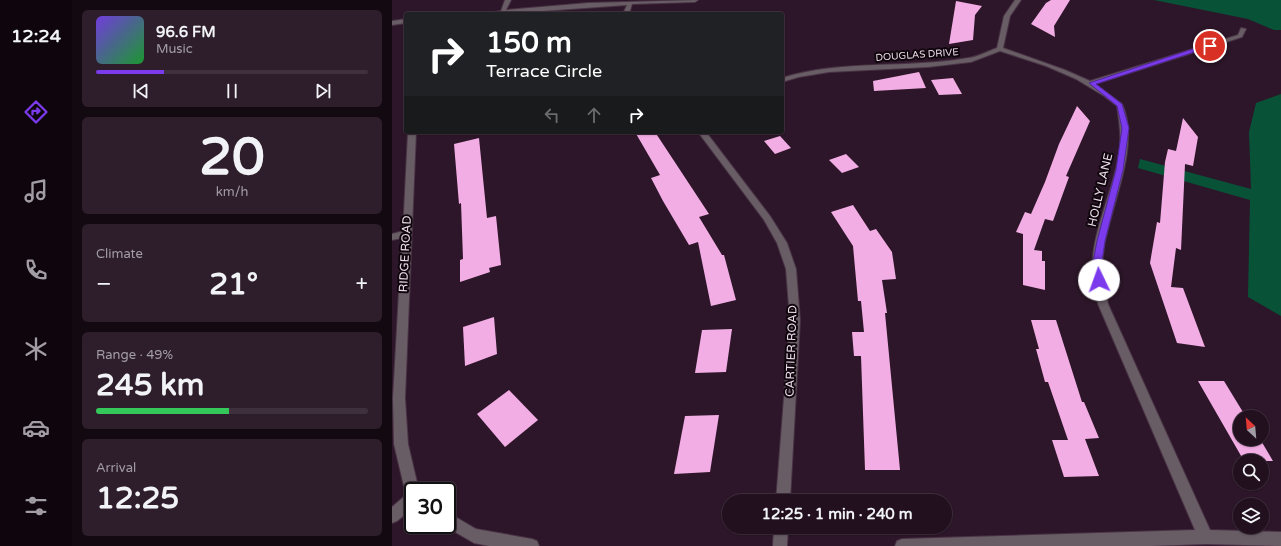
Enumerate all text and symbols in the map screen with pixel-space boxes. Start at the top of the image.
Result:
text: 96.6 FM [156,23,216,41]
text: 12:24 [11,25,61,47]
text: 150 m [486,26,572,60]
icon: right [420,28,472,80]
pin [1193,29,1227,63]
icon: arrive [1199,35,1221,57]
text: Music [156,41,193,57]
street label: DOUGLAS DRIVE [875,46,959,64]
text: Terrace Circle [486,60,602,82]
icon: previous [130,80,152,102]
icon: pause [221,80,243,102]
icon: next [312,80,334,102]
icon: directions [22,98,50,126]
icon: left [541,104,563,126]
icon: ahead [583,104,605,126]
icon: right [625,104,647,126]
text: 20 [199,126,265,189]
street label: HOLLY LANE [1085,151,1115,228]
icon: music [22,177,50,205]
text: km/h [216,184,248,200]
street label: RIDGE ROAD [396,215,414,293]
text: Climate [96,246,143,262]
icon: phone [22,256,50,284]
position arrow [1078,259,1120,301]
text: 21° [209,266,258,303]
text: − [96,271,112,297]
text: + [356,271,368,297]
street label: CARTIER ROAD [782,305,800,397]
icon: climate [22,335,50,363]
text: Range · 49% [96,347,173,363]
text: 245 km [96,367,204,404]
north arrow [1233,410,1269,446]
map controls [1233,410,1269,534]
icon: car [22,414,50,442]
button: search [1233,454,1269,490]
text: Arrival [96,460,136,476]
text: 12:25 [96,480,179,517]
speed limit sign: 30 [404,482,456,534]
icon: filters [22,492,50,520]
button: layers [1233,498,1269,534]
text: 12:25 · 1 min · 240 m [762,505,912,523]

